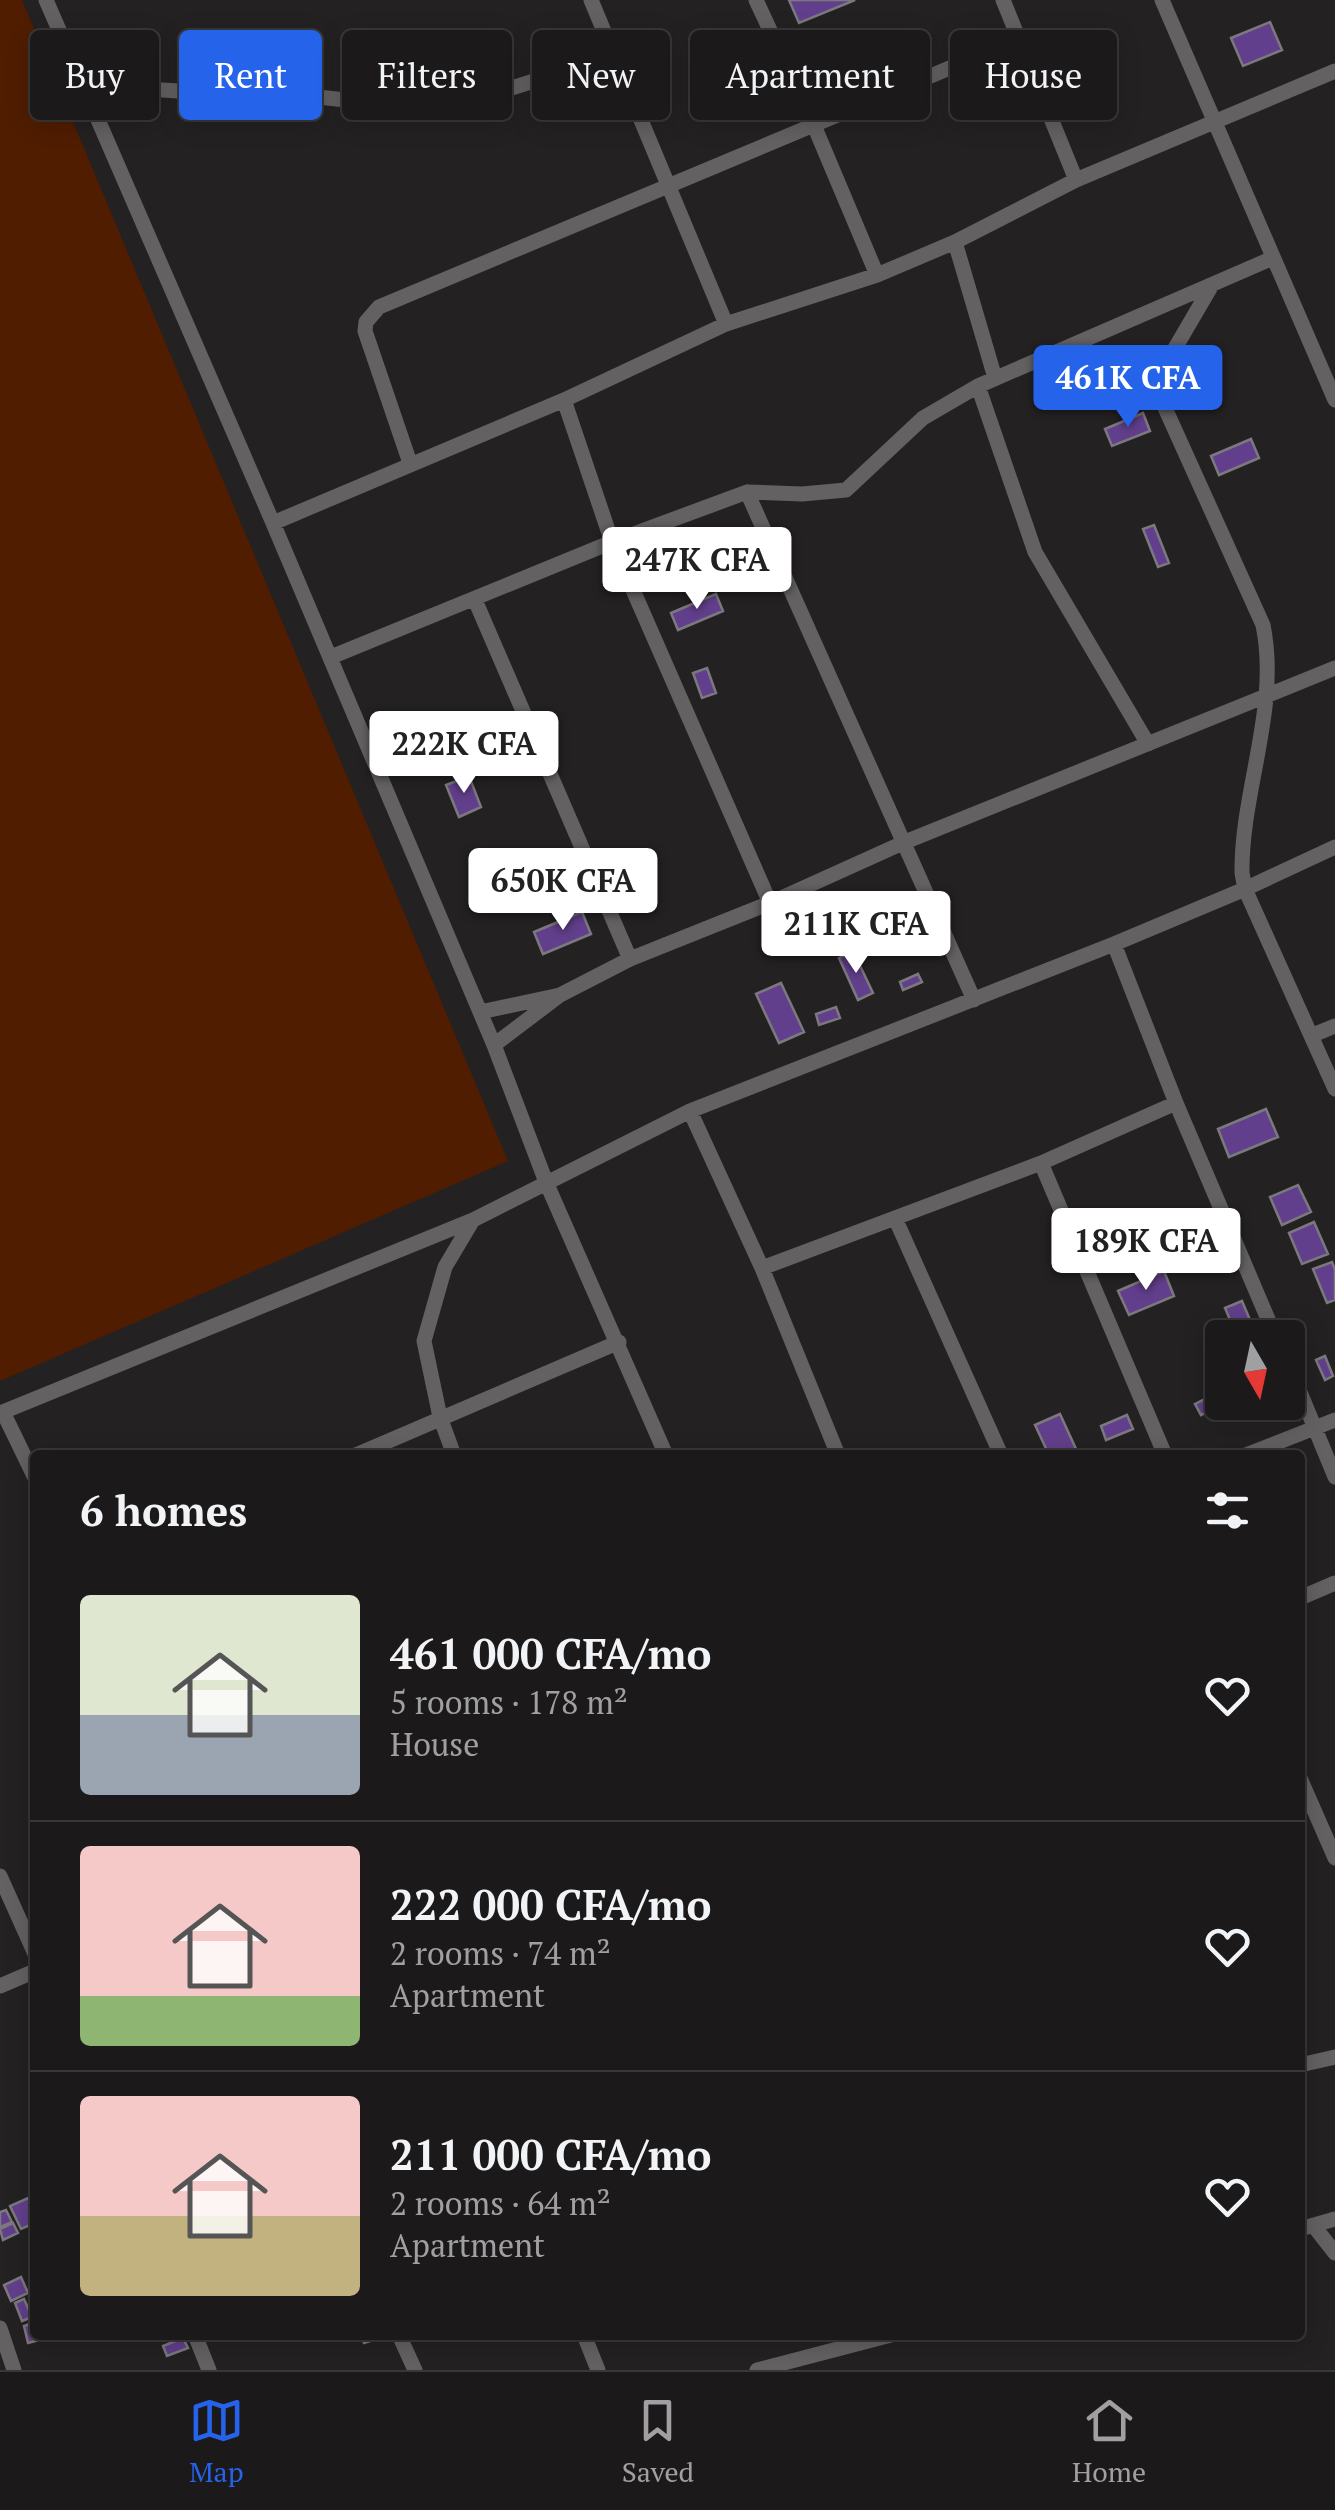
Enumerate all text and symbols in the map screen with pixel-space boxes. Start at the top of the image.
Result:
chip: Buy [30,30,159,120]
chip: Rent [179,30,322,120]
chip: Filters [342,30,512,120]
chip: New [532,30,670,120]
chip: Apartment [690,30,930,120]
chip: House [950,30,1117,120]
pin: 461K CFA [1025,345,1231,430]
text: 461K CFA [1055,356,1201,398]
pin: 247K CFA [594,527,800,612]
text: 247K CFA [624,538,770,580]
pin: 222K CFA [361,711,567,796]
text: 222K CFA [391,722,537,764]
pin: 650K CFA [460,848,666,933]
text: 650K CFA [490,859,636,901]
pin: 211K CFA [753,891,959,976]
text: 211K CFA [783,902,929,944]
pin: 189K CFA [1043,1208,1249,1293]
text: 189K CFA [1073,1219,1219,1261]
north arrow [1205,1320,1305,1420]
map controls [1205,1320,1305,1420]
text: 6 homes [80,1482,247,1538]
icon: filters [1200,1483,1255,1538]
text: 461 000 CFA/mo [390,1625,711,1681]
icon: home [160,1635,280,1755]
icon: heart [1200,1668,1255,1723]
text: 5 rooms · 178 m² [390,1681,628,1723]
text: House [390,1723,479,1765]
text: 222 000 CFA/mo [390,1876,711,1932]
icon: home [160,1886,280,2006]
icon: heart [1200,1919,1255,1974]
text: 2 rooms · 74 m² [390,1932,611,1974]
text: Apartment [390,1974,545,2016]
text: 211 000 CFA/mo [390,2126,711,2182]
icon: home [160,2136,280,2256]
icon: heart [1200,2169,1255,2224]
text: 2 rooms · 64 m² [390,2182,611,2224]
text: Apartment [390,2224,545,2266]
tab: Map [189,2393,244,2490]
tab: Saved [622,2393,694,2490]
tab: Home [1072,2393,1146,2490]

